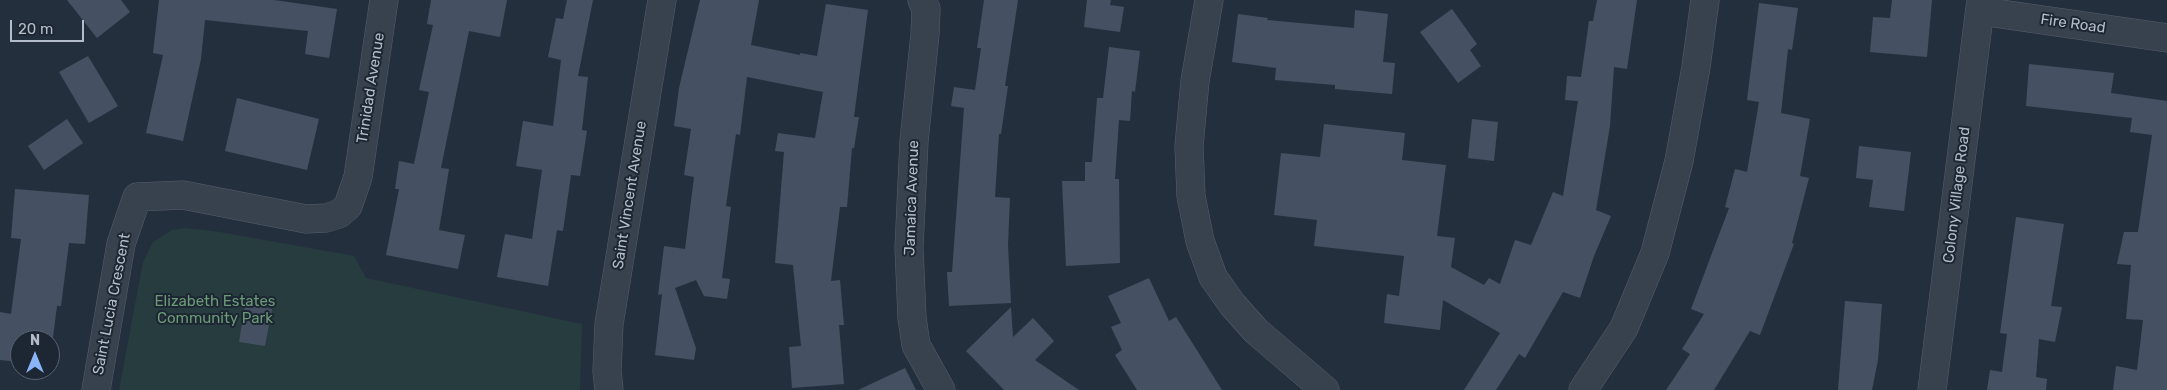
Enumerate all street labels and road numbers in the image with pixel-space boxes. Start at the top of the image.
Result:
street label: Fire Road [2039,11,2107,37]
street label: Trinidad Avenue [353,31,389,145]
street label: Saint Vincent Avenue [609,120,651,270]
street label: Colony Village Road [1940,126,1974,264]
street label: Jamaica Avenue [901,140,923,256]
street label: Saint Lucia Crescent [89,232,135,376]

